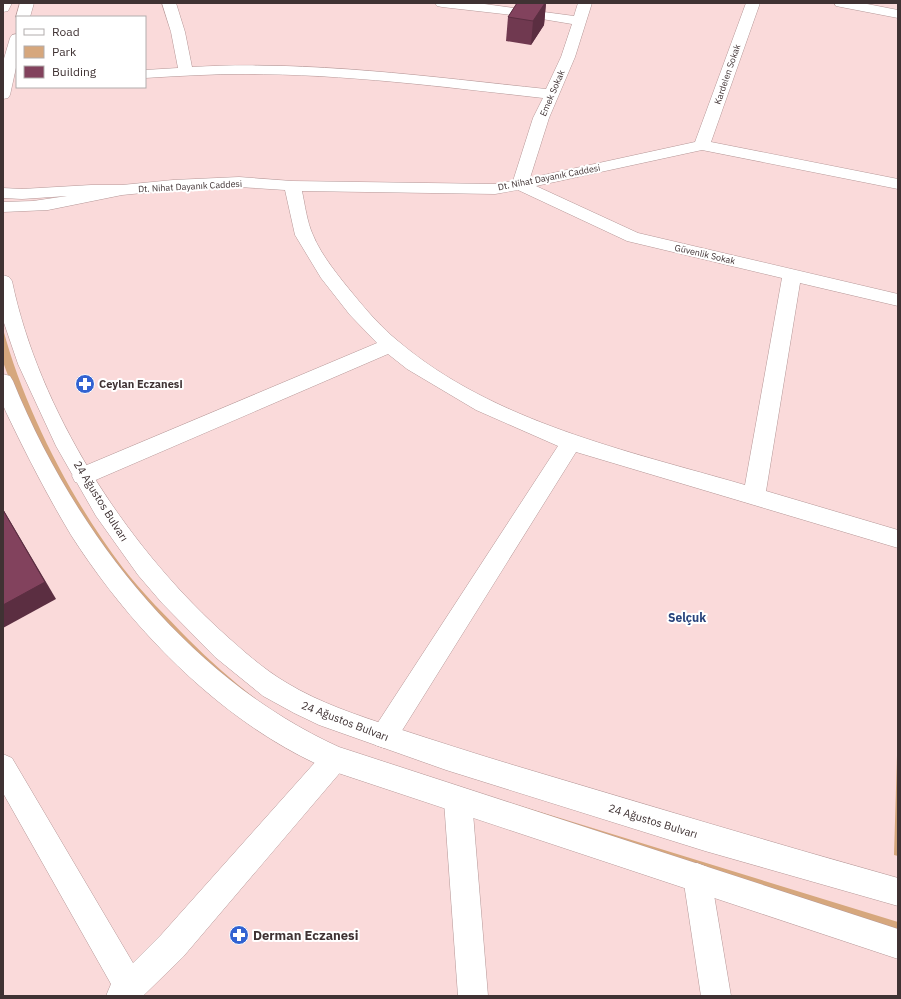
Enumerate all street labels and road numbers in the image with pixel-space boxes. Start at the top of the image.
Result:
street label: Kardelen Sokak [712,42,743,106]
street label: Emek Sokak [537,68,567,118]
street label: Dt. Nihat Dayanık Caddesi [497,162,601,192]
street label: Dt. Nihat Dayanık Caddesi [138,178,242,194]
street label: Güvenlik Sokak [674,242,737,266]
street label: 24 Ağustos Bulvarı [71,458,131,544]
street label: 24 Ağustos Bulvarı [299,698,391,744]
street label: 24 Ağustos Bulvarı [607,801,699,841]

